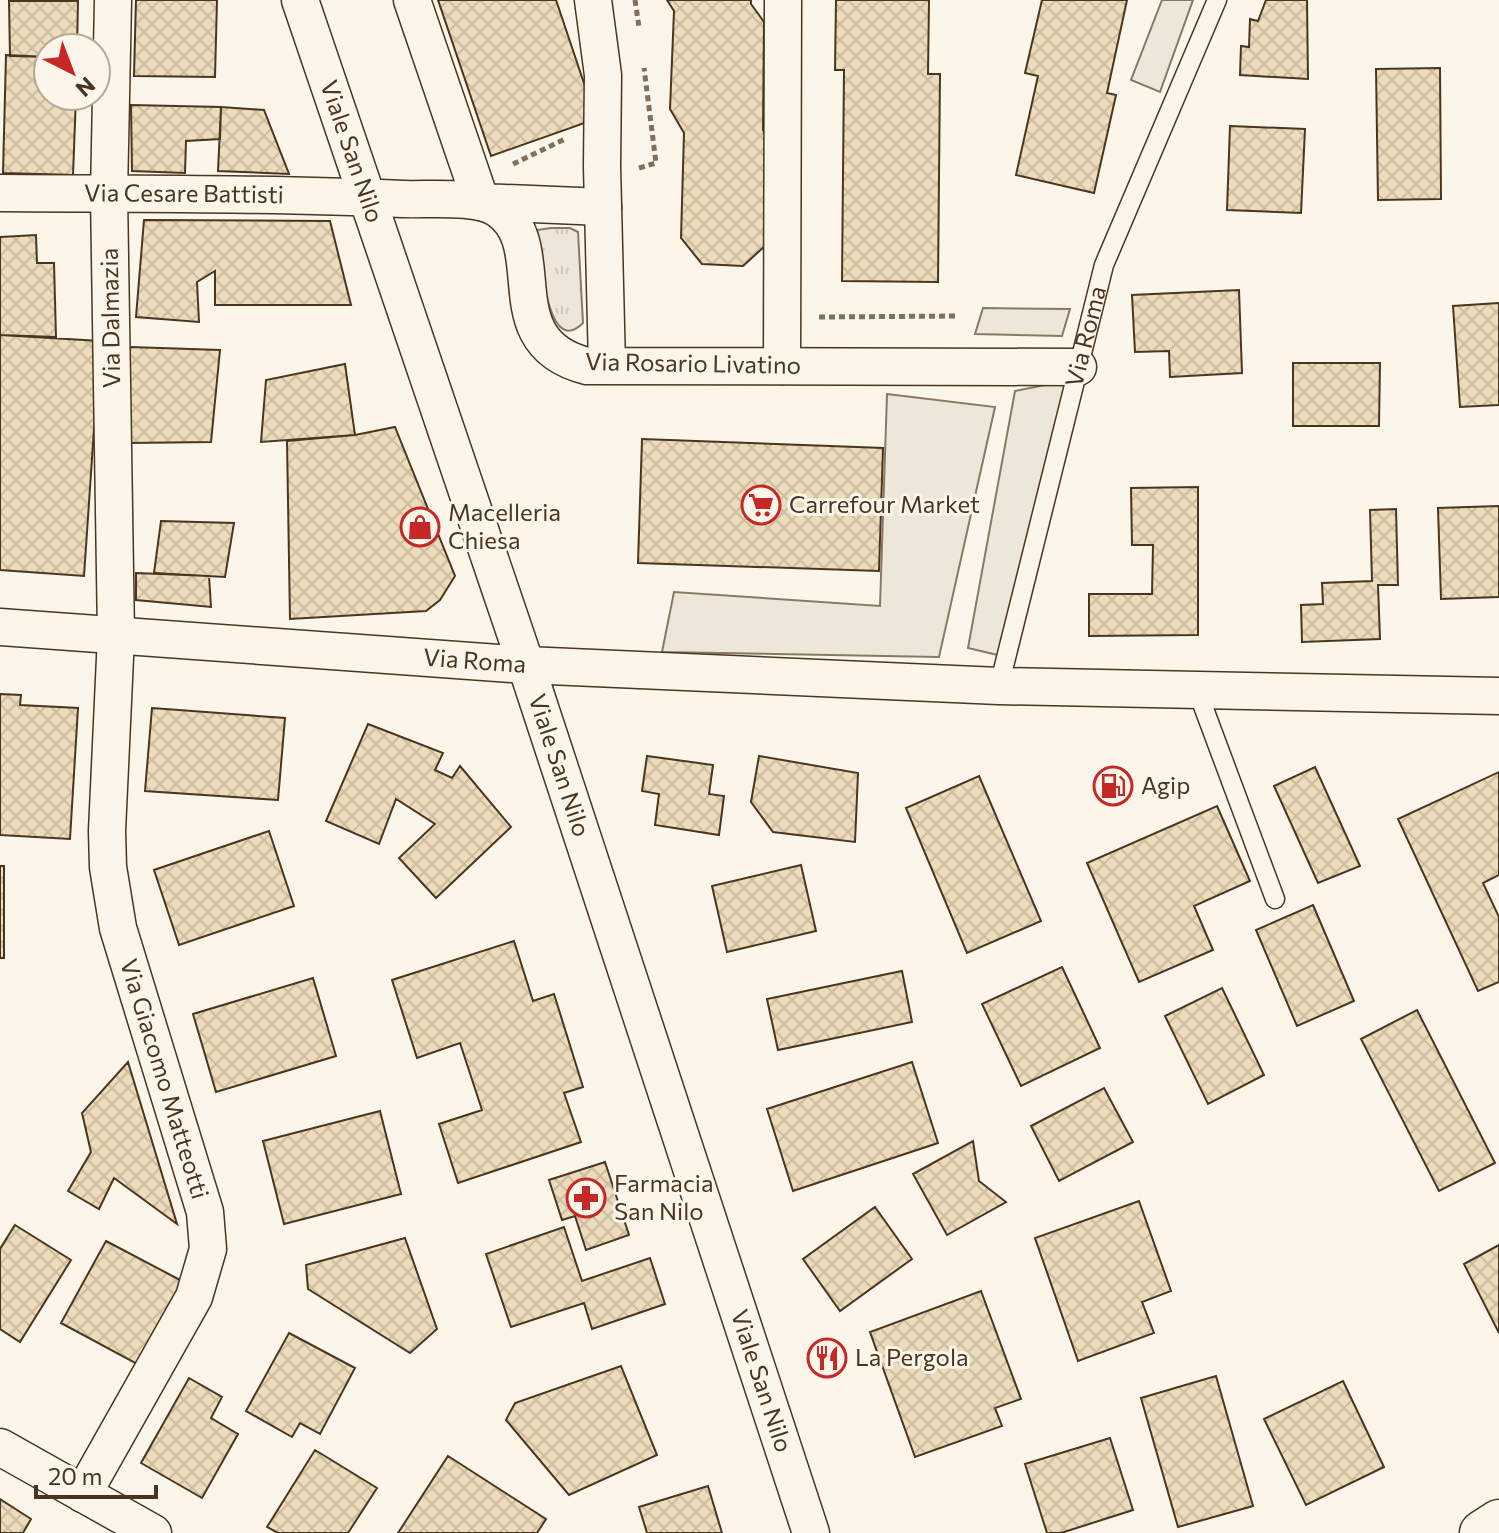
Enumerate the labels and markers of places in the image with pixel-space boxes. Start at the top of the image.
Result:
supermarket icon: Carrefour Market [740,484,782,526]
place label: Carrefour Market [789,489,980,518]
place label: Macelleria Chiesa [448,497,561,554]
shop icon: Macelleria Chiesa [399,506,441,548]
fuel station icon: Agip [1092,765,1134,807]
place label: Agip [1141,770,1190,799]
place label: Farmacia San Nilo [614,1168,714,1225]
pharmacy icon: Farmacia San Nilo [565,1177,607,1219]
restaurant icon: La Pergola [806,1337,848,1379]
place label: La Pergola [855,1342,969,1371]

